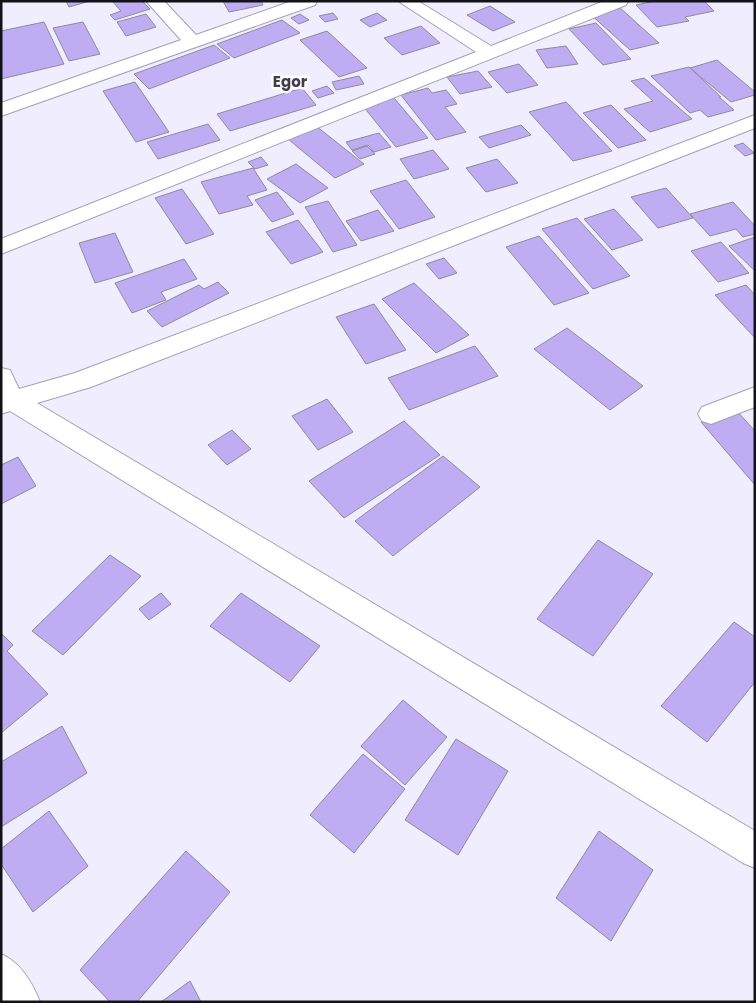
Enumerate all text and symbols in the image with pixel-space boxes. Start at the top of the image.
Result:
district label: Egor [273,71,308,92]

